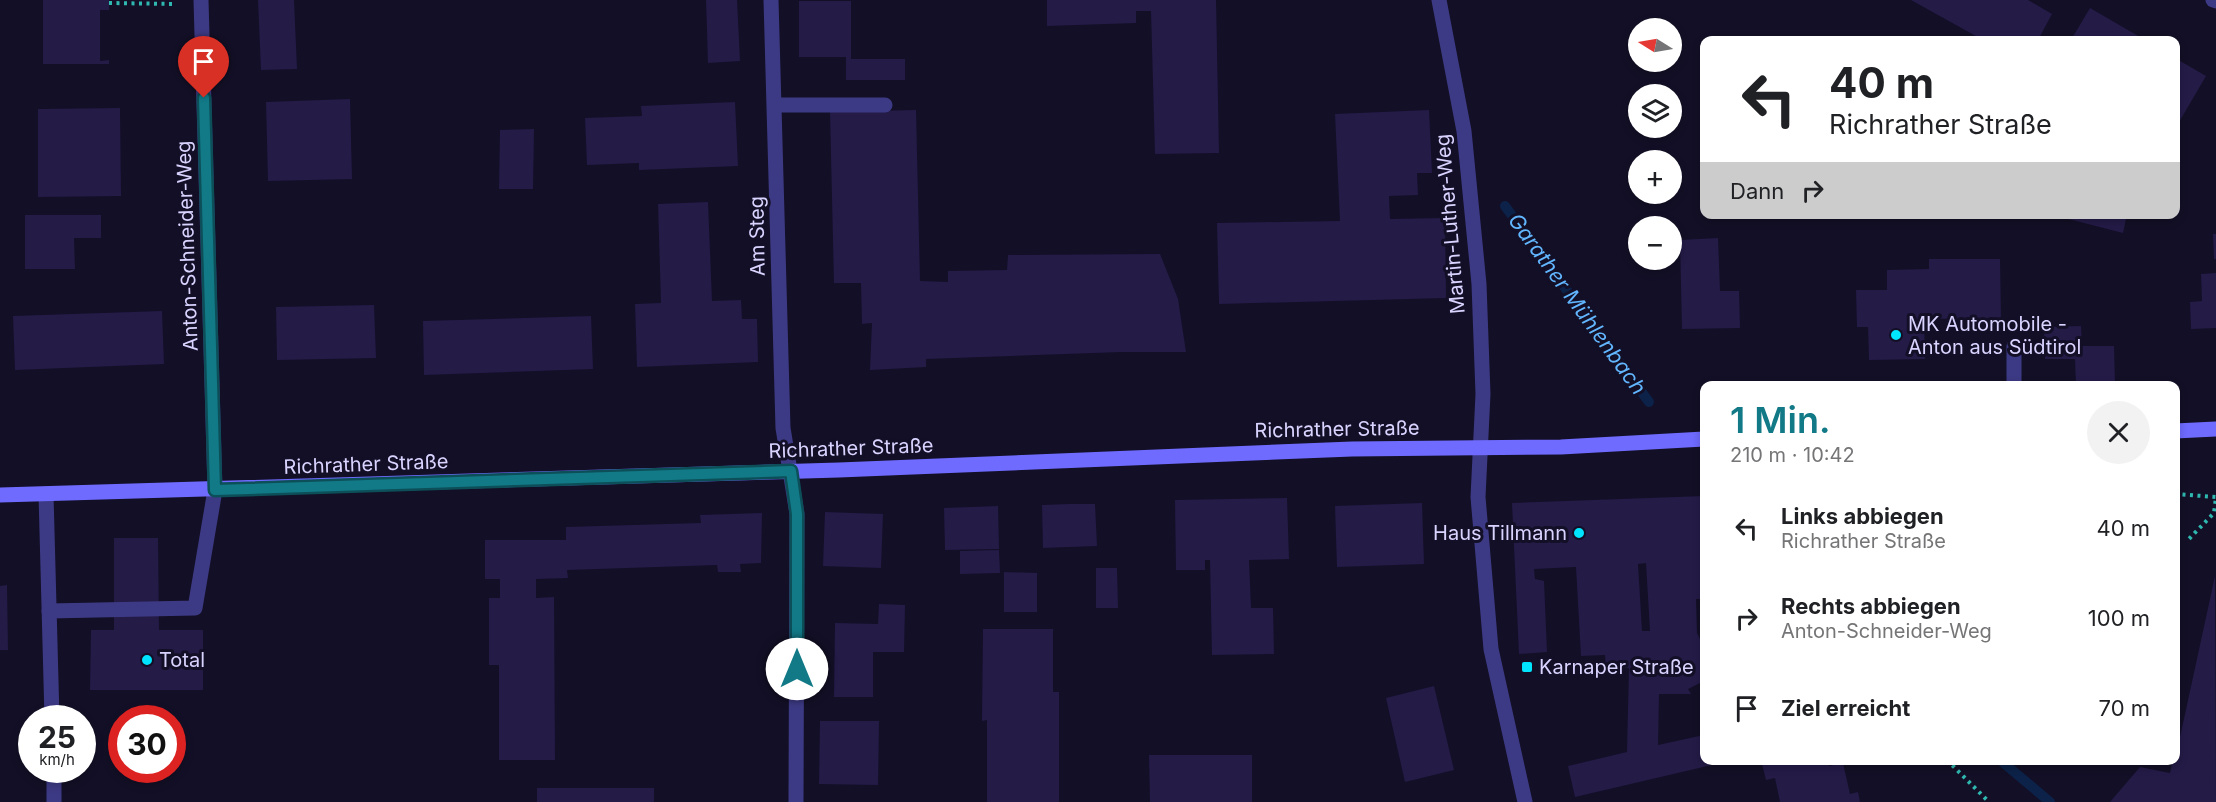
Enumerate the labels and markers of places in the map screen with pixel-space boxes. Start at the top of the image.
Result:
pin [178,36,229,98]
place label: MK Automobile - Anton aus Südtirol [1908,312,2081,359]
marker: MK Automobile - Anton aus Südtirol [1889,328,1903,342]
place label: Haus Tillmann [1433,521,1567,545]
marker: Haus Tillmann [1572,526,1586,540]
place label: Total [159,648,205,672]
marker: Total [140,653,154,667]
place label: Karnaper Straße [1539,655,1694,679]
marker: Karnaper Straße [1520,660,1534,674]

